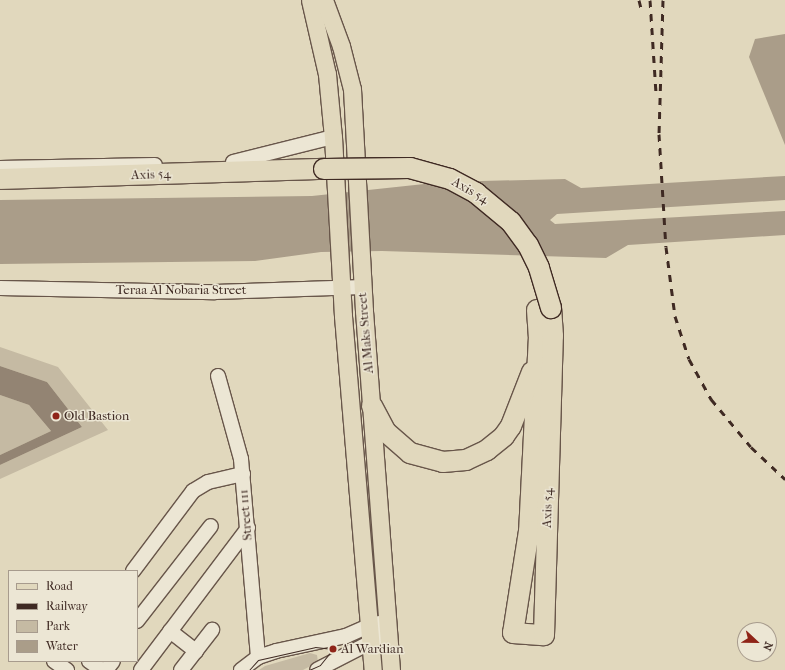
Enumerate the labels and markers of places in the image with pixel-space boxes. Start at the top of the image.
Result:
place label: Old Bastion [64,408,129,424]
marker: Old Bastion [51,411,61,421]
place label: Al Wardian [341,641,404,657]
marker: Al Wardian [328,644,338,654]

